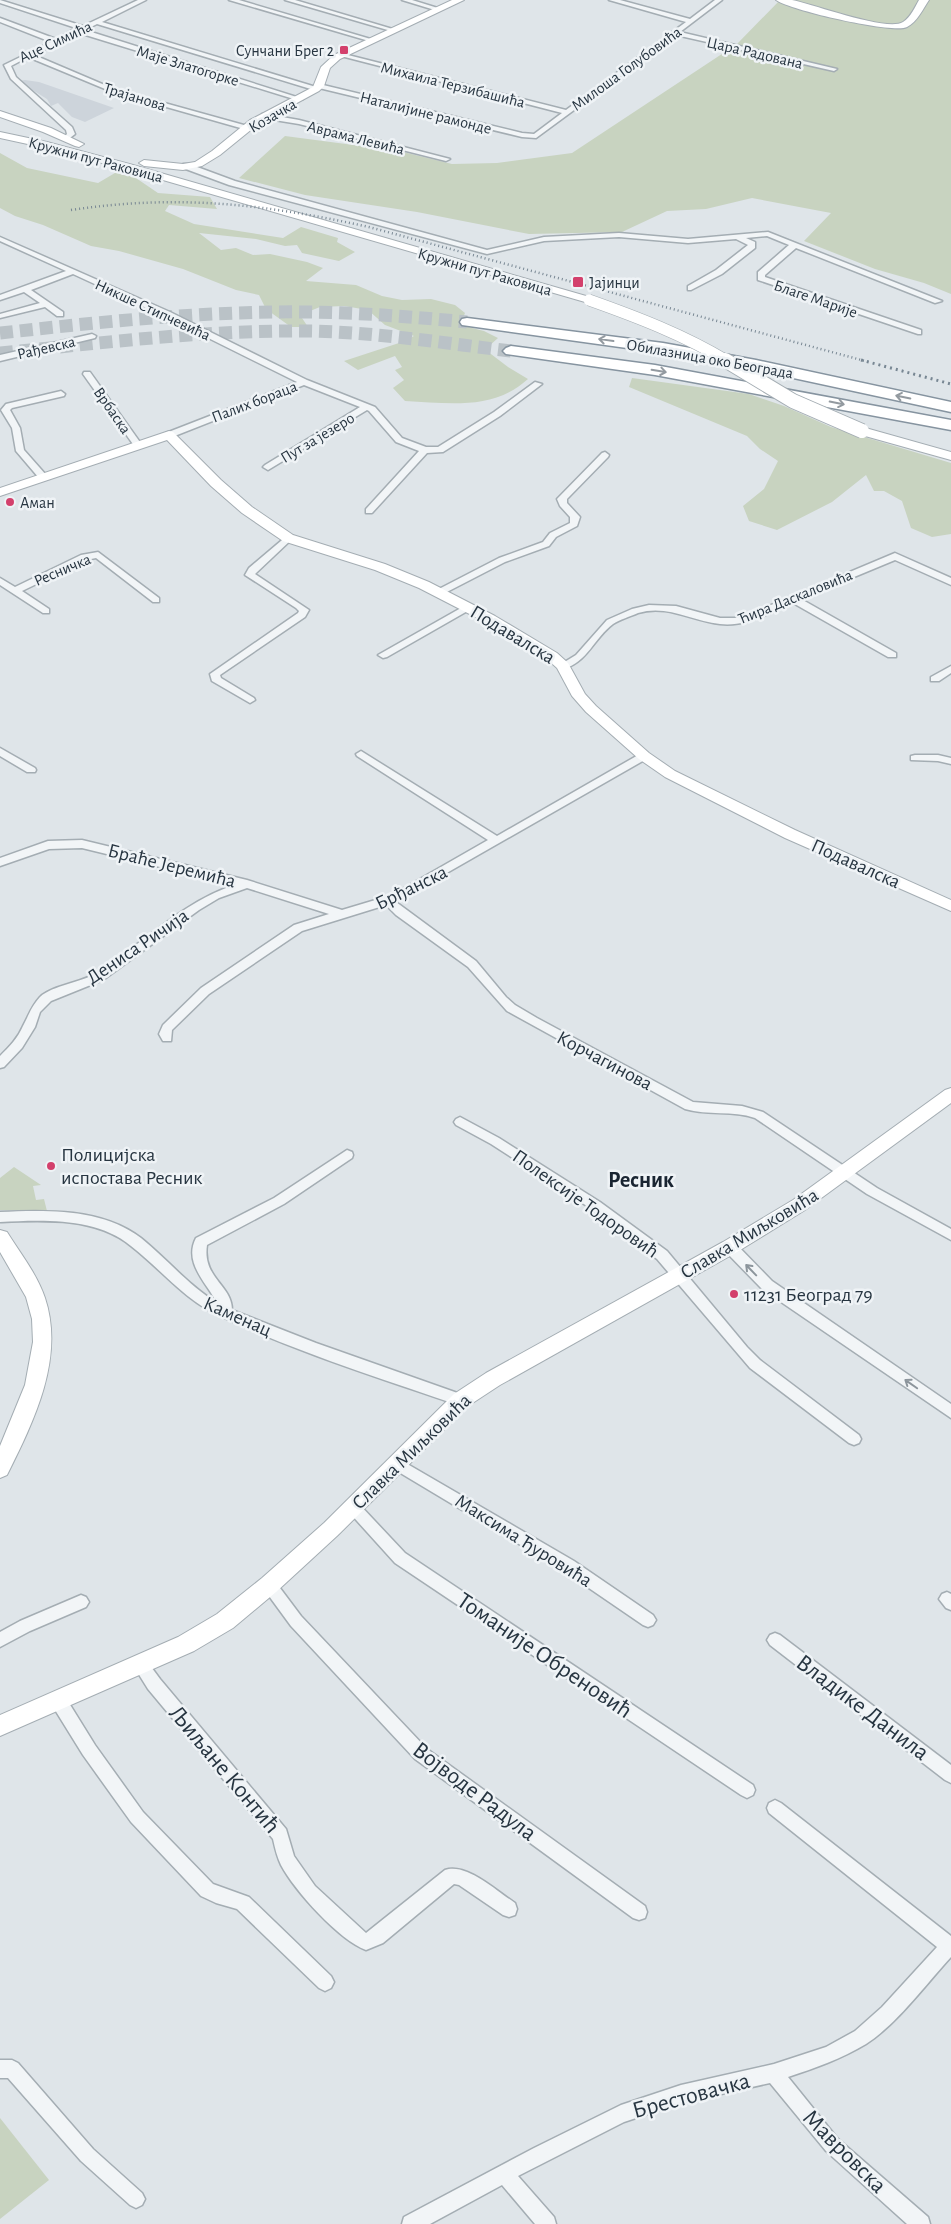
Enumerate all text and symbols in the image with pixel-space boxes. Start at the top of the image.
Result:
street label: Аце Симића [16,18,94,66]
street label: Милоша Голубовића [569,24,685,115]
street label: Цара Радована [705,34,804,72]
street label: Маје Златогорке [134,43,241,90]
place label: Сунчани Брег 2 [236,43,334,60]
marker: Сунчани Брег 2 [338,44,350,56]
street label: Михаила Терзибашића [379,59,527,111]
street label: Трајанова [101,80,168,115]
street label: Наталијине рамонде [358,89,493,138]
street label: Козачка [246,96,299,136]
street label: Аврама Левића [305,118,406,158]
street label: Кружни пут Раковица [26,134,165,187]
street label: Кружни пут Раковица [416,245,554,300]
marker: Јајинци [571,275,585,289]
place label: Јајинци [589,275,640,292]
street label: Никше Стипчевића [92,276,213,344]
street label: Благе Марије [771,277,860,322]
street label: Рађевска [16,334,77,363]
one-way arrow [599,334,615,344]
street label: Обилазница око Београда [625,336,794,382]
one-way arrow [651,366,667,376]
street label: Палих бораца [209,378,299,426]
street label: Врбаска [90,384,134,437]
one-way arrow [896,392,912,401]
one-way arrow [828,398,844,408]
street label: Пут за језеро [278,409,358,467]
place label: Аман [20,495,55,511]
marker: Аман [4,496,16,508]
street label: Ресничка [32,551,93,589]
street label: Ћира Даскаловића [736,567,855,627]
street label: Подавалска [467,602,558,668]
street label: Подавалска [808,835,903,892]
street label: Браће Јеремића [106,840,238,892]
street label: Брђанска [372,862,451,914]
street label: Дениса Ричија [83,905,192,988]
street label: Корчагинова [553,1027,656,1094]
place label: Полицијска испостава Ресник [61,1145,203,1188]
street label: Полексије Тодоровић [509,1146,662,1262]
marker: Полицијска испостава Ресник [45,1160,57,1172]
district label: Ресник [608,1169,674,1191]
street label: Славка Миљковића [677,1185,822,1283]
one-way arrow [745,1264,757,1276]
place label: 11231 Београд 79 [744,1285,873,1305]
marker: 11231 Београд 79 [728,1288,740,1300]
street label: Каменац [200,1293,275,1341]
one-way arrow [904,1379,918,1389]
street label: Славка Миљковића [348,1390,475,1513]
street label: Максима Ђуровића [451,1491,596,1591]
street label: Томаније Обреновић [453,1589,636,1723]
street label: Владике Данила [791,1650,933,1765]
street label: Љиљане Контић [164,1701,284,1838]
street label: Војводе Радула [408,1738,541,1846]
street label: Брестовачка [630,2069,753,2123]
street label: Мавровска [798,2105,891,2198]

